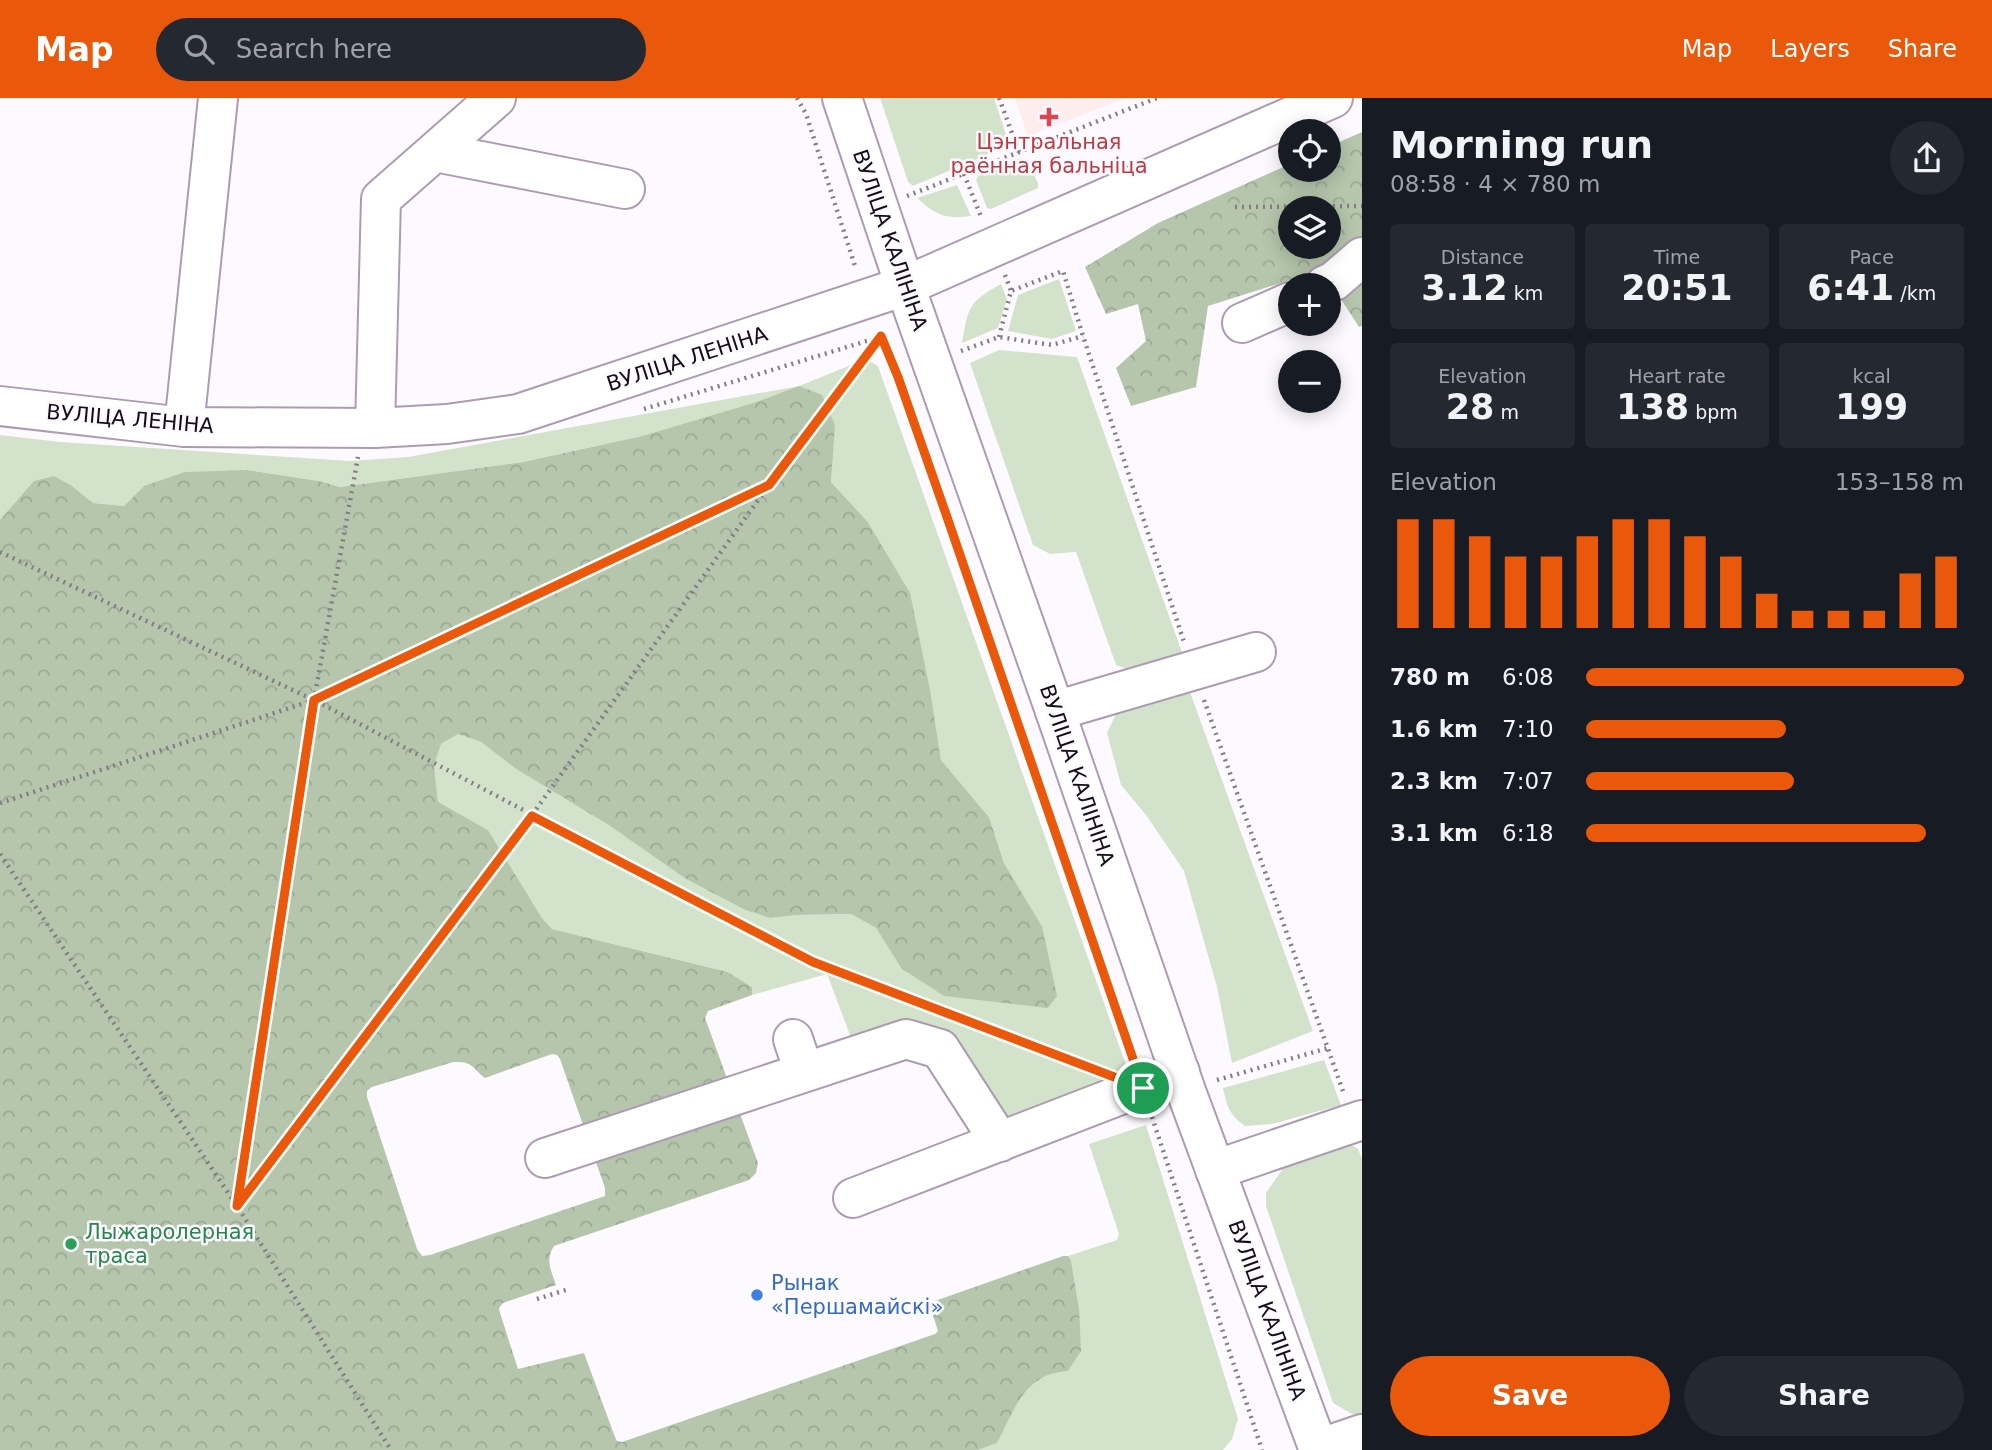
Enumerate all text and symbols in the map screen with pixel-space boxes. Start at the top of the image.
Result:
search box [156,18,646,81]
text: Map [35,30,114,69]
icon: search [180,30,218,68]
text: Search here [236,34,392,64]
text: Map [1682,35,1732,63]
text: Layers [1770,35,1850,63]
text: Share [1888,35,1957,63]
marker: Цэнтральная раённая бальніца [1039,107,1059,127]
map controls [1278,119,1341,413]
button: locate [1278,119,1341,182]
button: share [1890,121,1964,195]
text: Morning run [1390,123,1653,167]
place label: Цэнтральная раённая бальніца [950,130,1148,178]
street label: ВУЛІЦА КАЛІНІНА [848,146,932,334]
text: 08:58 · 4 × 780 m [1390,171,1600,197]
button: layers [1278,196,1341,259]
text: Distance [1441,246,1524,268]
text: Time [1654,246,1700,268]
text: Pace [1849,246,1894,268]
text: 3.12 [1421,268,1508,308]
text: 20:51 [1621,268,1733,308]
text: 6:41 [1807,268,1894,308]
button: + [1278,273,1341,336]
text: km [1508,282,1543,304]
text: /km [1894,282,1936,304]
street label: ВУЛІЦА ЛЕНІНА [604,321,771,396]
button: − [1278,350,1341,413]
text: Elevation [1438,365,1526,387]
text: Heart rate [1628,365,1726,387]
text: kcal [1852,365,1891,387]
text: 28 [1446,387,1494,427]
text: 138 [1616,387,1689,427]
text: 199 [1835,387,1908,427]
street label: ВУЛІЦА ЛЕНІНА [45,400,215,438]
text: m [1494,401,1519,423]
text: bpm [1689,401,1738,423]
text: Elevation [1390,469,1497,495]
text: 153–158 m [1835,469,1964,495]
text: 780 m [1390,664,1470,690]
text: 6:08 [1502,664,1554,690]
street label: ВУЛІЦА КАЛІНІНА [1035,681,1119,869]
text: 1.6 km [1390,716,1478,742]
text: 7:10 [1502,716,1554,742]
text: 2.3 km [1390,768,1478,794]
text: 7:07 [1502,768,1554,794]
text: 3.1 km [1390,820,1478,846]
text: 6:18 [1502,820,1554,846]
pin [1113,1058,1173,1118]
icon: arrive [1124,1069,1162,1107]
street label: ВУЛІЦА КАЛІНІНА [1223,1217,1311,1404]
place label: Лыжаролерная траса [85,1220,254,1268]
marker: Лыжаролерная траса [63,1236,79,1252]
place label: Рынак «Першамайскі» [771,1271,943,1319]
marker: Рынак «Першамайскі» [749,1287,765,1303]
button: Save [1390,1356,1670,1436]
button: Share [1684,1356,1964,1436]

